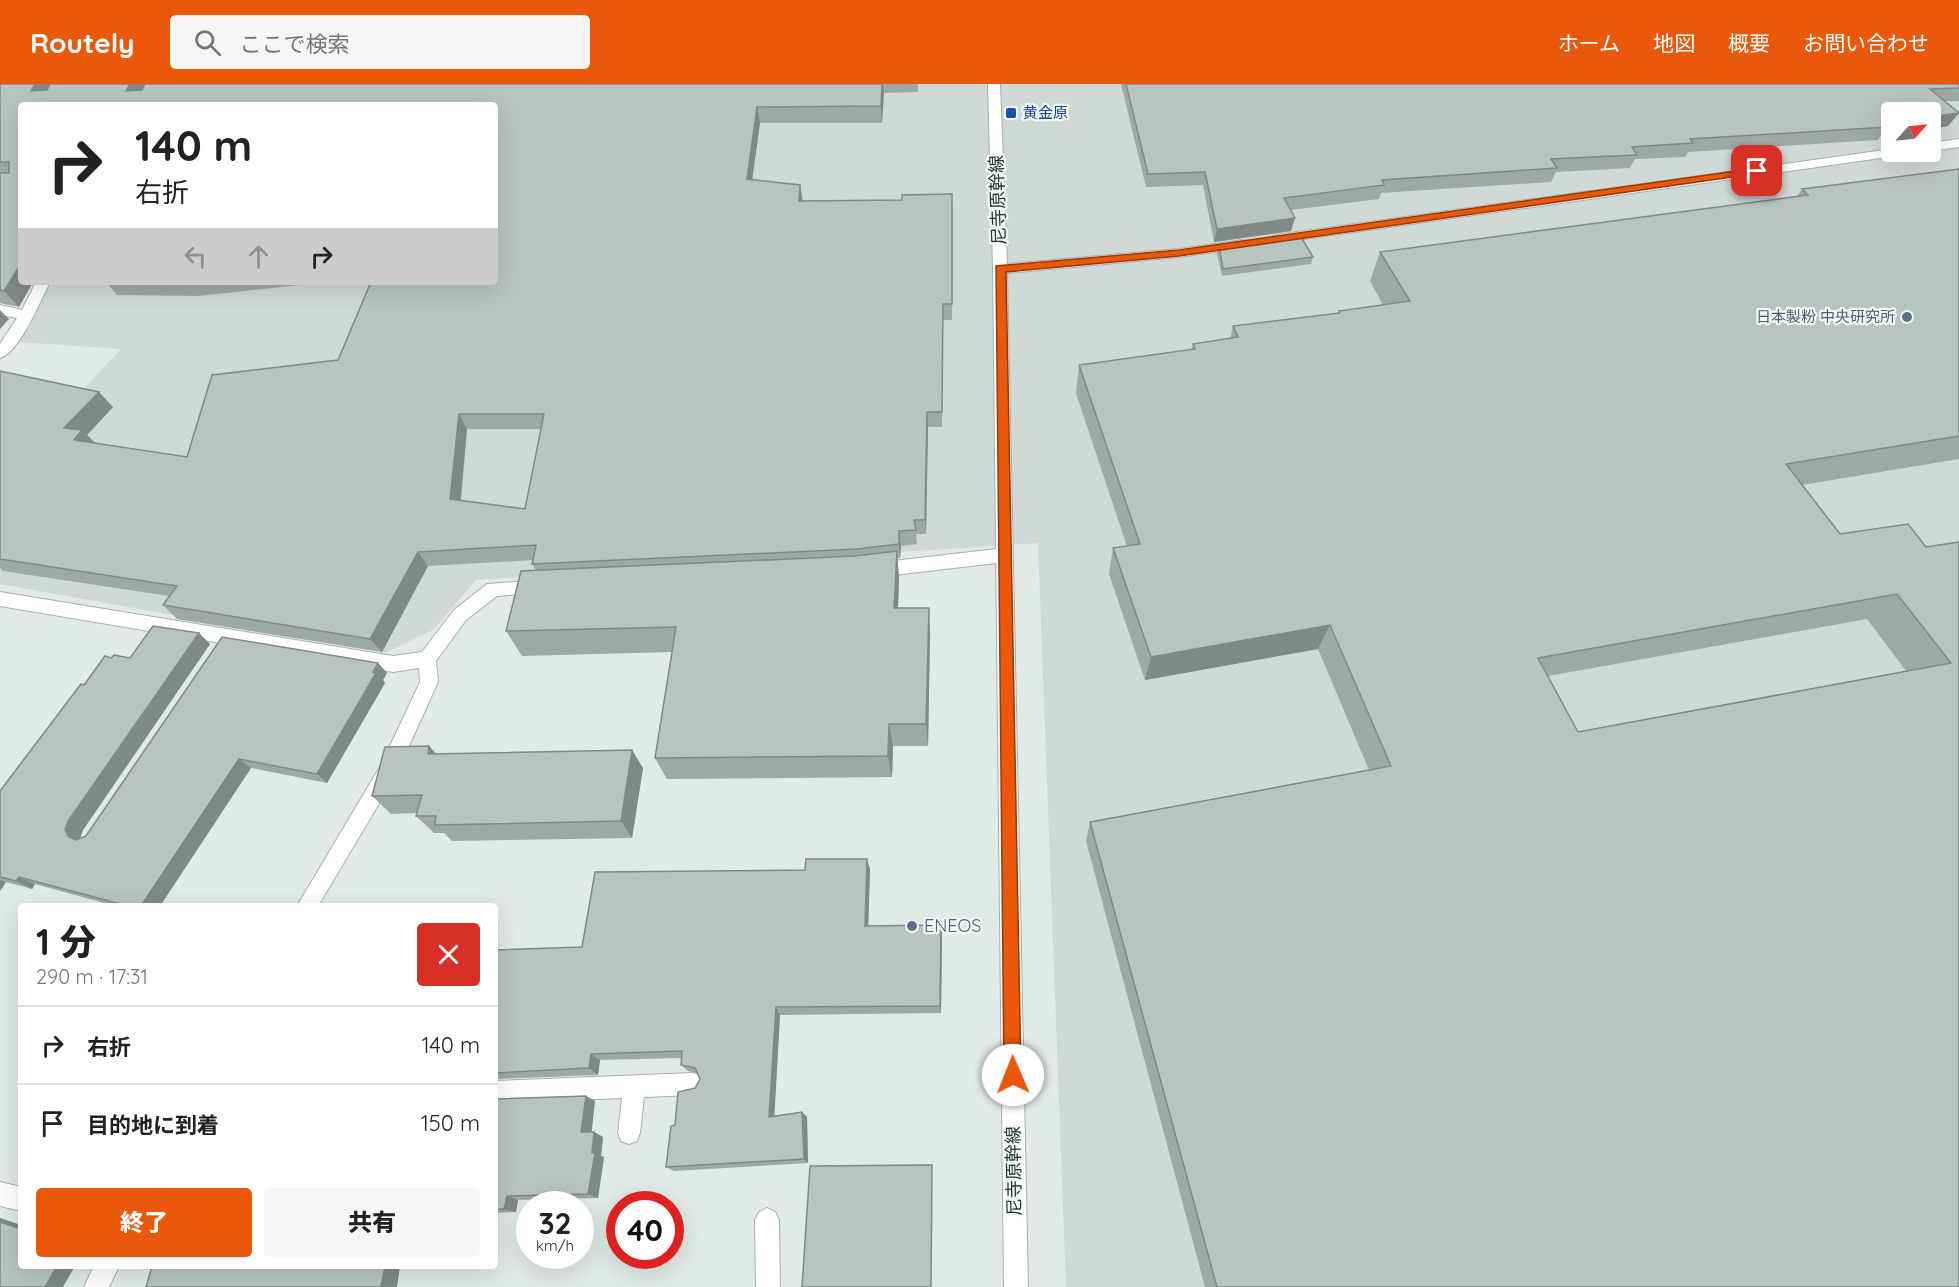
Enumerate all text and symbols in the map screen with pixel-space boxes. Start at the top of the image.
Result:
search box [170,15,590,69]
text: Routely [30,25,134,60]
icon: search [191,26,224,59]
text: ここで検索 [239,30,349,58]
text: ホーム [1558,30,1620,56]
text: 地図 [1653,30,1695,56]
text: 概要 [1728,30,1770,56]
text: お問い合わせ [1803,30,1929,56]
north arrow [1881,102,1941,162]
map controls [1881,102,1941,162]
place label: 黄金原 [1023,103,1068,122]
marker: 黄金原 [1004,106,1018,120]
text: 140 m [135,119,252,172]
icon: right [36,126,114,204]
pin [1731,145,1782,196]
icon: arrive [1740,154,1773,187]
street label: 尼寺原幹線 [984,155,1011,245]
text: 右折 [135,175,189,209]
icon: left [179,240,212,273]
icon: ahead [242,240,275,273]
icon: right [305,240,338,273]
place label: 日本製粉 中央研究所 [1756,307,1895,326]
marker: 日本製粉 中央研究所 [1900,310,1914,324]
place label: ENEOS [924,914,981,937]
text: 1 分 [36,919,96,964]
marker: ENEOS [905,919,919,933]
button: close [417,923,480,986]
text: 290 m · 17:31 [36,964,148,989]
icon: right [36,1029,69,1062]
text: 140 m [421,1031,480,1059]
text: 右折 [87,1033,131,1061]
position arrow [981,1043,1045,1107]
icon: arrive [36,1107,69,1140]
text: 150 m [421,1109,480,1137]
text: 目的地に到着 [87,1111,219,1139]
street label: 尼寺原幹線 [1001,1126,1026,1216]
button: 終了 [36,1188,252,1257]
button: 共有 [264,1188,480,1257]
speed limit sign: 40 [606,1191,684,1269]
text: 32 [538,1204,572,1242]
text: km/h [536,1236,574,1255]

